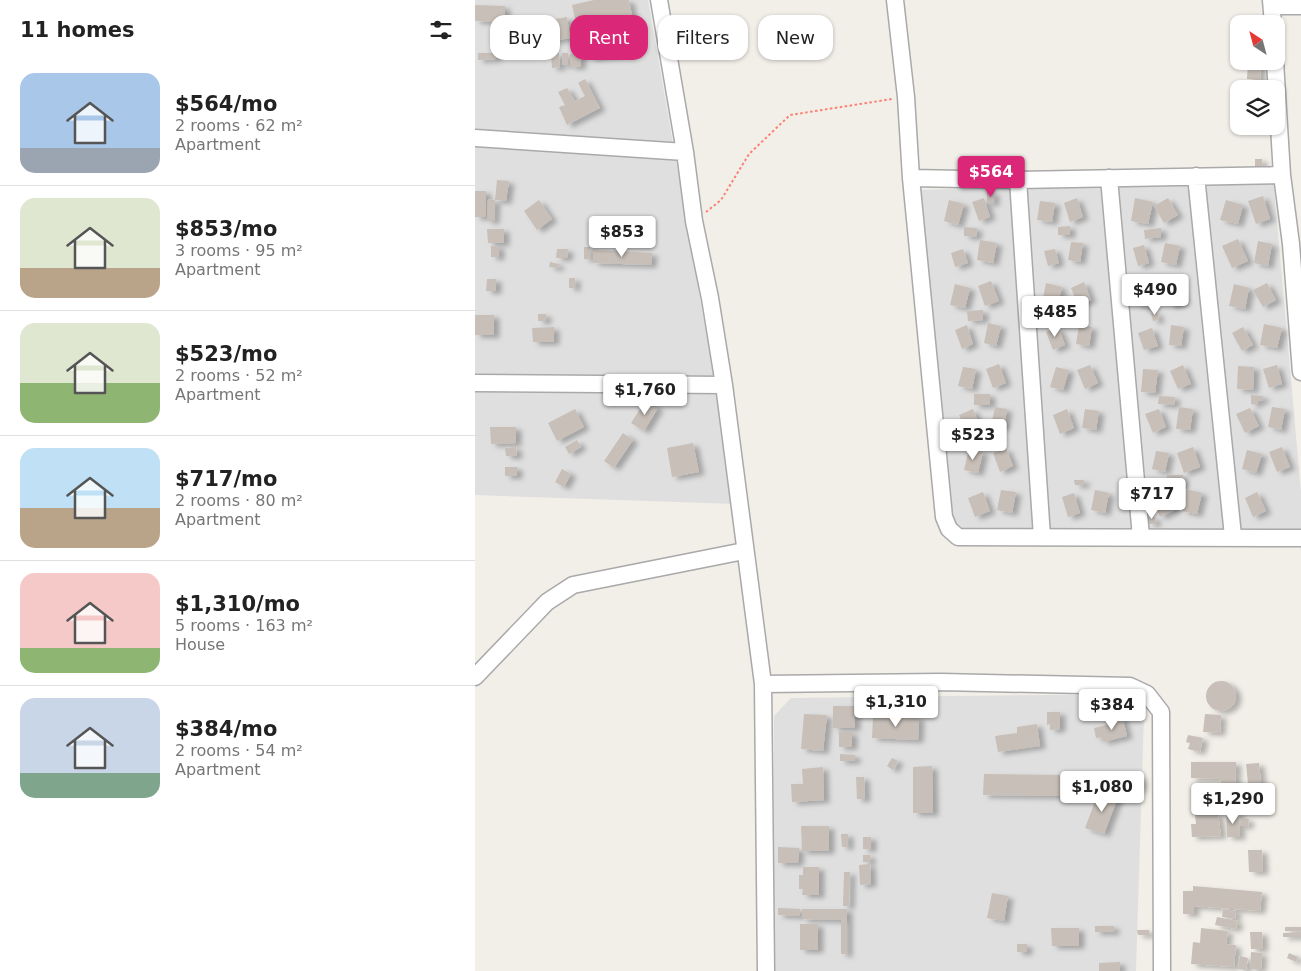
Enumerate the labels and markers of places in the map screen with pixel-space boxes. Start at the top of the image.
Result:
pin: $564 [961,156,1021,198]
pin: $853 [592,216,652,258]
pin: $490 [1125,274,1185,316]
pin: $485 [1025,296,1085,338]
pin: $1,760 [604,374,686,416]
pin: $523 [943,418,1003,461]
pin: $717 [1122,478,1182,520]
pin: $1,310 [855,686,937,728]
pin: $384 [1082,688,1142,731]
pin: $1,080 [1061,770,1143,813]
pin: $1,290 [1192,782,1274,825]

